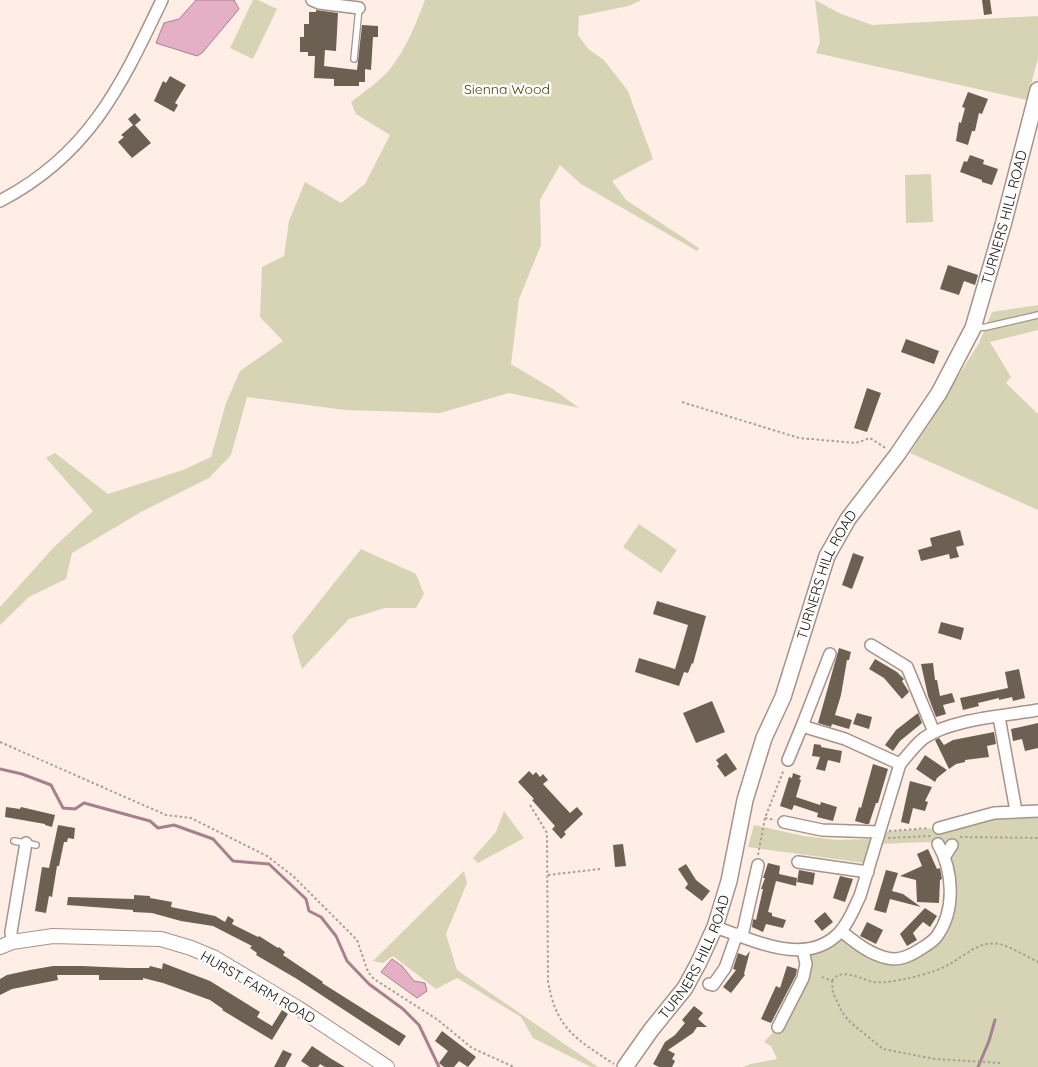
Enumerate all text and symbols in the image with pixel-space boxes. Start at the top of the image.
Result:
park label: Sienna Wood [464,80,550,98]
street label: TURNERS HILL ROAD [977,148,1031,287]
street label: TURNERS HILL ROAD [793,506,861,642]
street label: TURNERS HILL ROAD [654,893,733,1023]
street label: HURST FARM ROAD [197,947,319,1027]

